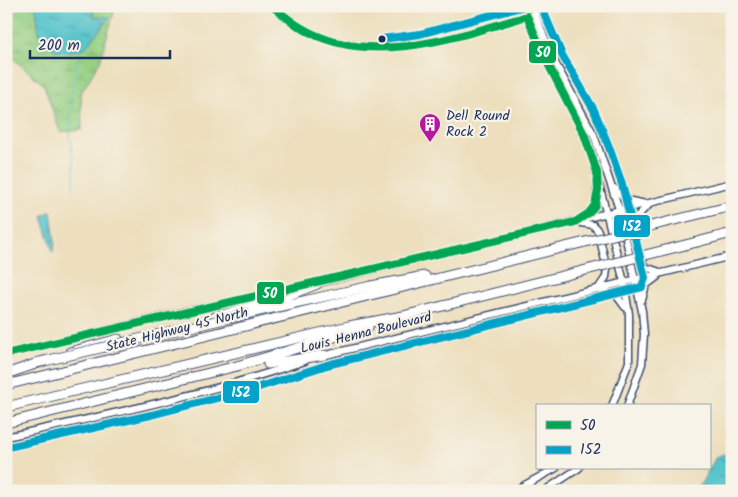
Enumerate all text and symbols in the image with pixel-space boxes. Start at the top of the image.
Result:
scale bar [30,28,170,60]
text: 200 m [38,34,80,58]
unlabelled marker [377,34,387,44]
line badge: 50 [528,40,557,64]
text: 50 [535,42,551,64]
place label: Dell Round Rock 2 [446,105,511,143]
building icon: Dell Round Rock 2 [418,112,442,143]
line badge: 152 [613,214,651,238]
text: 152 [622,216,642,238]
line badge: 50 [256,281,285,305]
text: 50 [262,283,278,305]
street label: State Highway 45 North [103,302,251,358]
street label: Louis Henna Boulevard [298,306,435,360]
line badge: 152 [222,380,260,404]
text: 152 [231,382,251,404]
legend [536,404,710,470]
text: 50 [580,414,596,438]
text: 152 [580,438,601,462]

